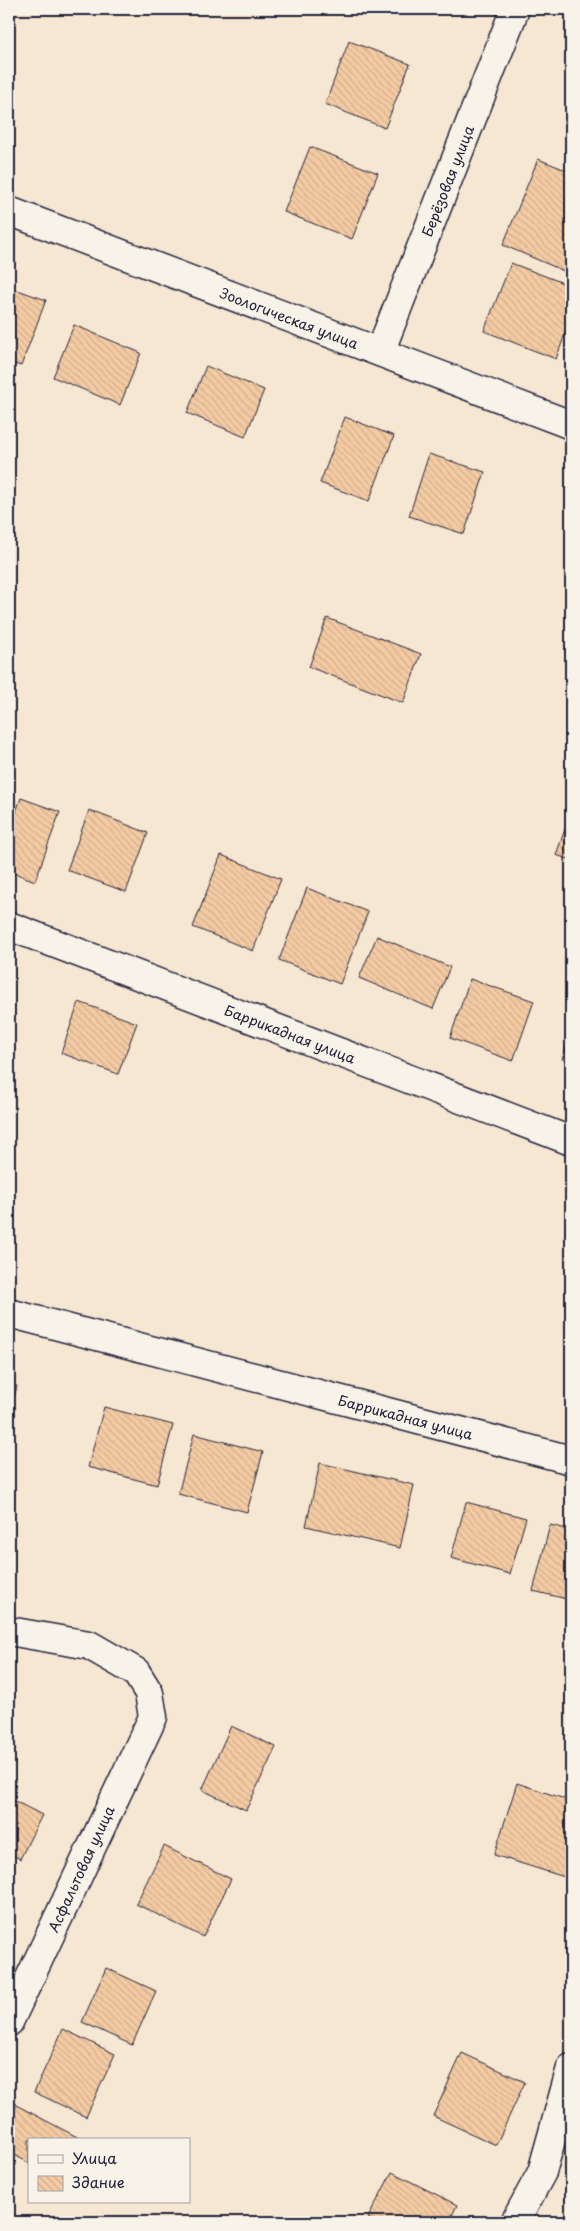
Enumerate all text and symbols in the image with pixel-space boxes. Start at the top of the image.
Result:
street label: Берёзовая улица [416,122,479,239]
street label: Зоологическая улица [217,282,362,354]
street label: Баррикадная улица [222,999,359,1068]
street label: Баррикадная улица [336,1389,475,1444]
street label: Асфальтовая улица [42,1802,120,1936]
legend [28,2138,190,2204]
text: Улица [72,2146,117,2169]
text: Здание [72,2170,125,2193]

